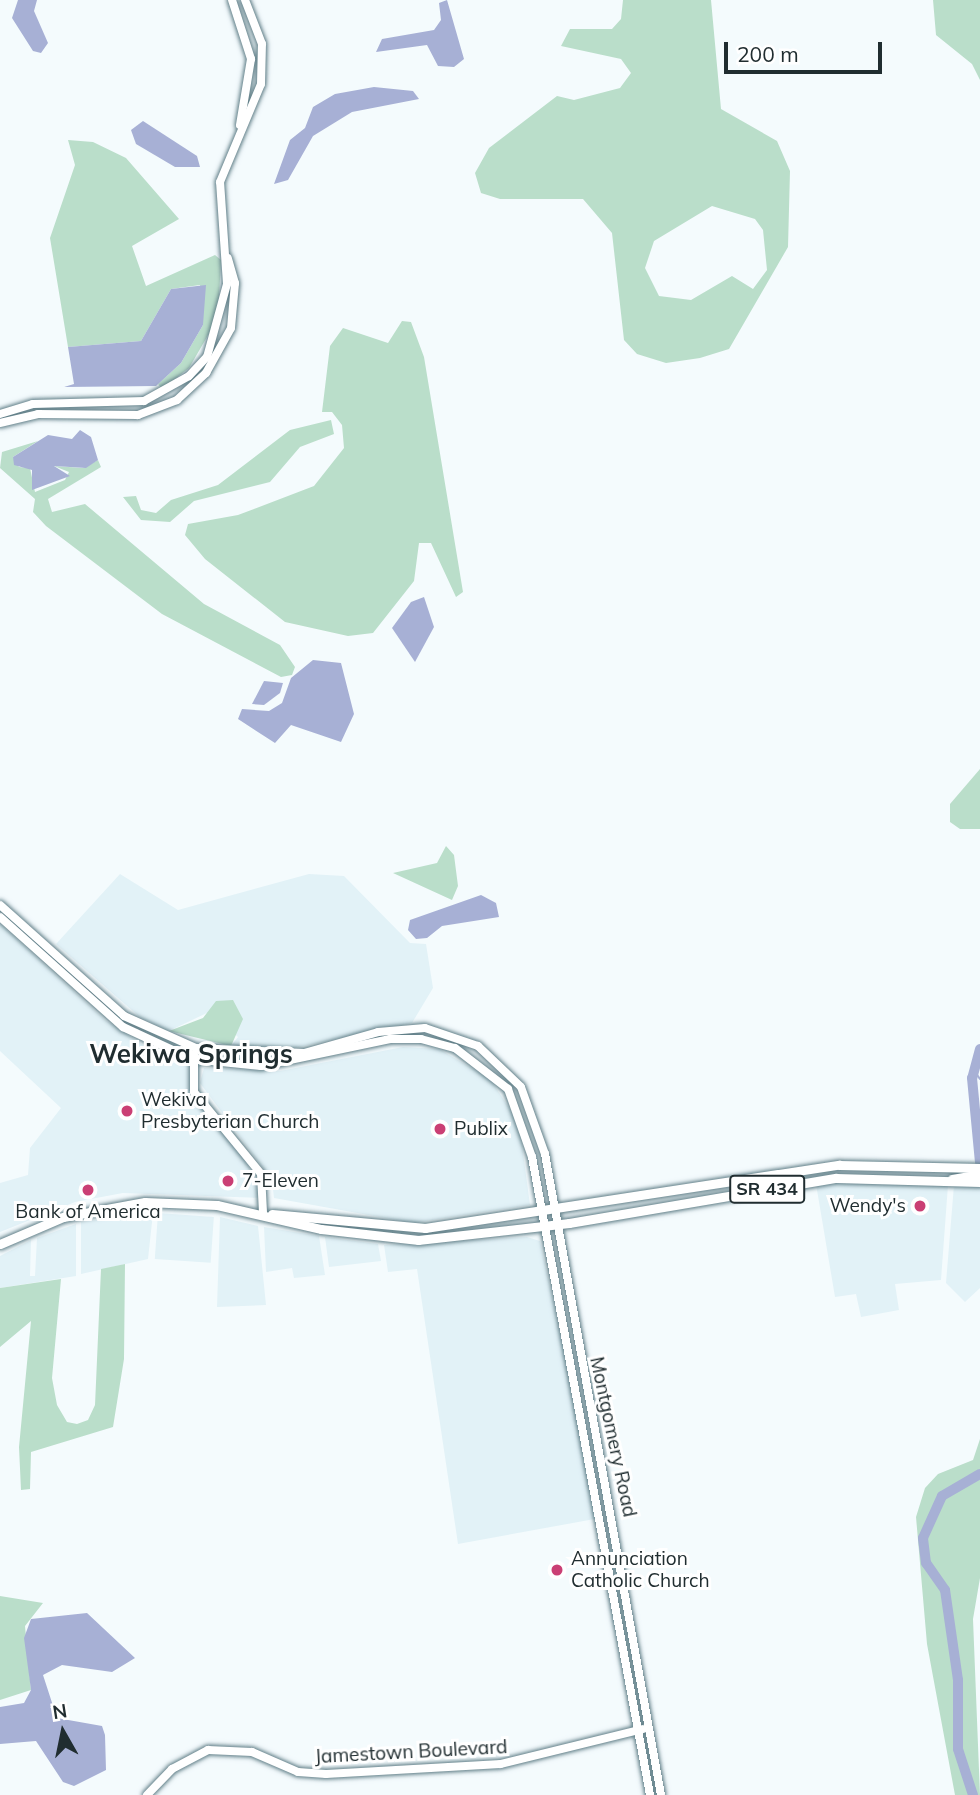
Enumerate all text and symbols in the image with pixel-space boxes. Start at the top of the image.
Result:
scale bar [728,28,886,72]
text: 200 m [737,41,799,67]
district label: Wekiwa Springs [89,1038,293,1070]
place label: Wekiva Presbyterian Church [141,1089,319,1133]
marker: Wekiva Presbyterian Church [119,1103,135,1119]
place label: Publix [454,1118,508,1140]
marker: Publix [432,1121,448,1137]
place label: 7-Eleven [242,1170,319,1192]
marker: 7-Eleven [220,1173,236,1189]
road number: SR 434 [728,1174,806,1204]
marker: Bank of America [80,1182,96,1198]
place label: Wendy's [829,1195,906,1217]
marker: Wendy's [912,1198,928,1214]
place label: Bank of America [15,1201,161,1223]
street label: Montgomery Road [585,1355,641,1519]
place label: Annunciation Catholic Church [571,1548,710,1592]
marker: Annunciation Catholic Church [549,1562,565,1578]
north arrow [28,1697,98,1767]
text: N [51,1698,69,1724]
street label: Jamestown Boulevard [314,1736,508,1768]

